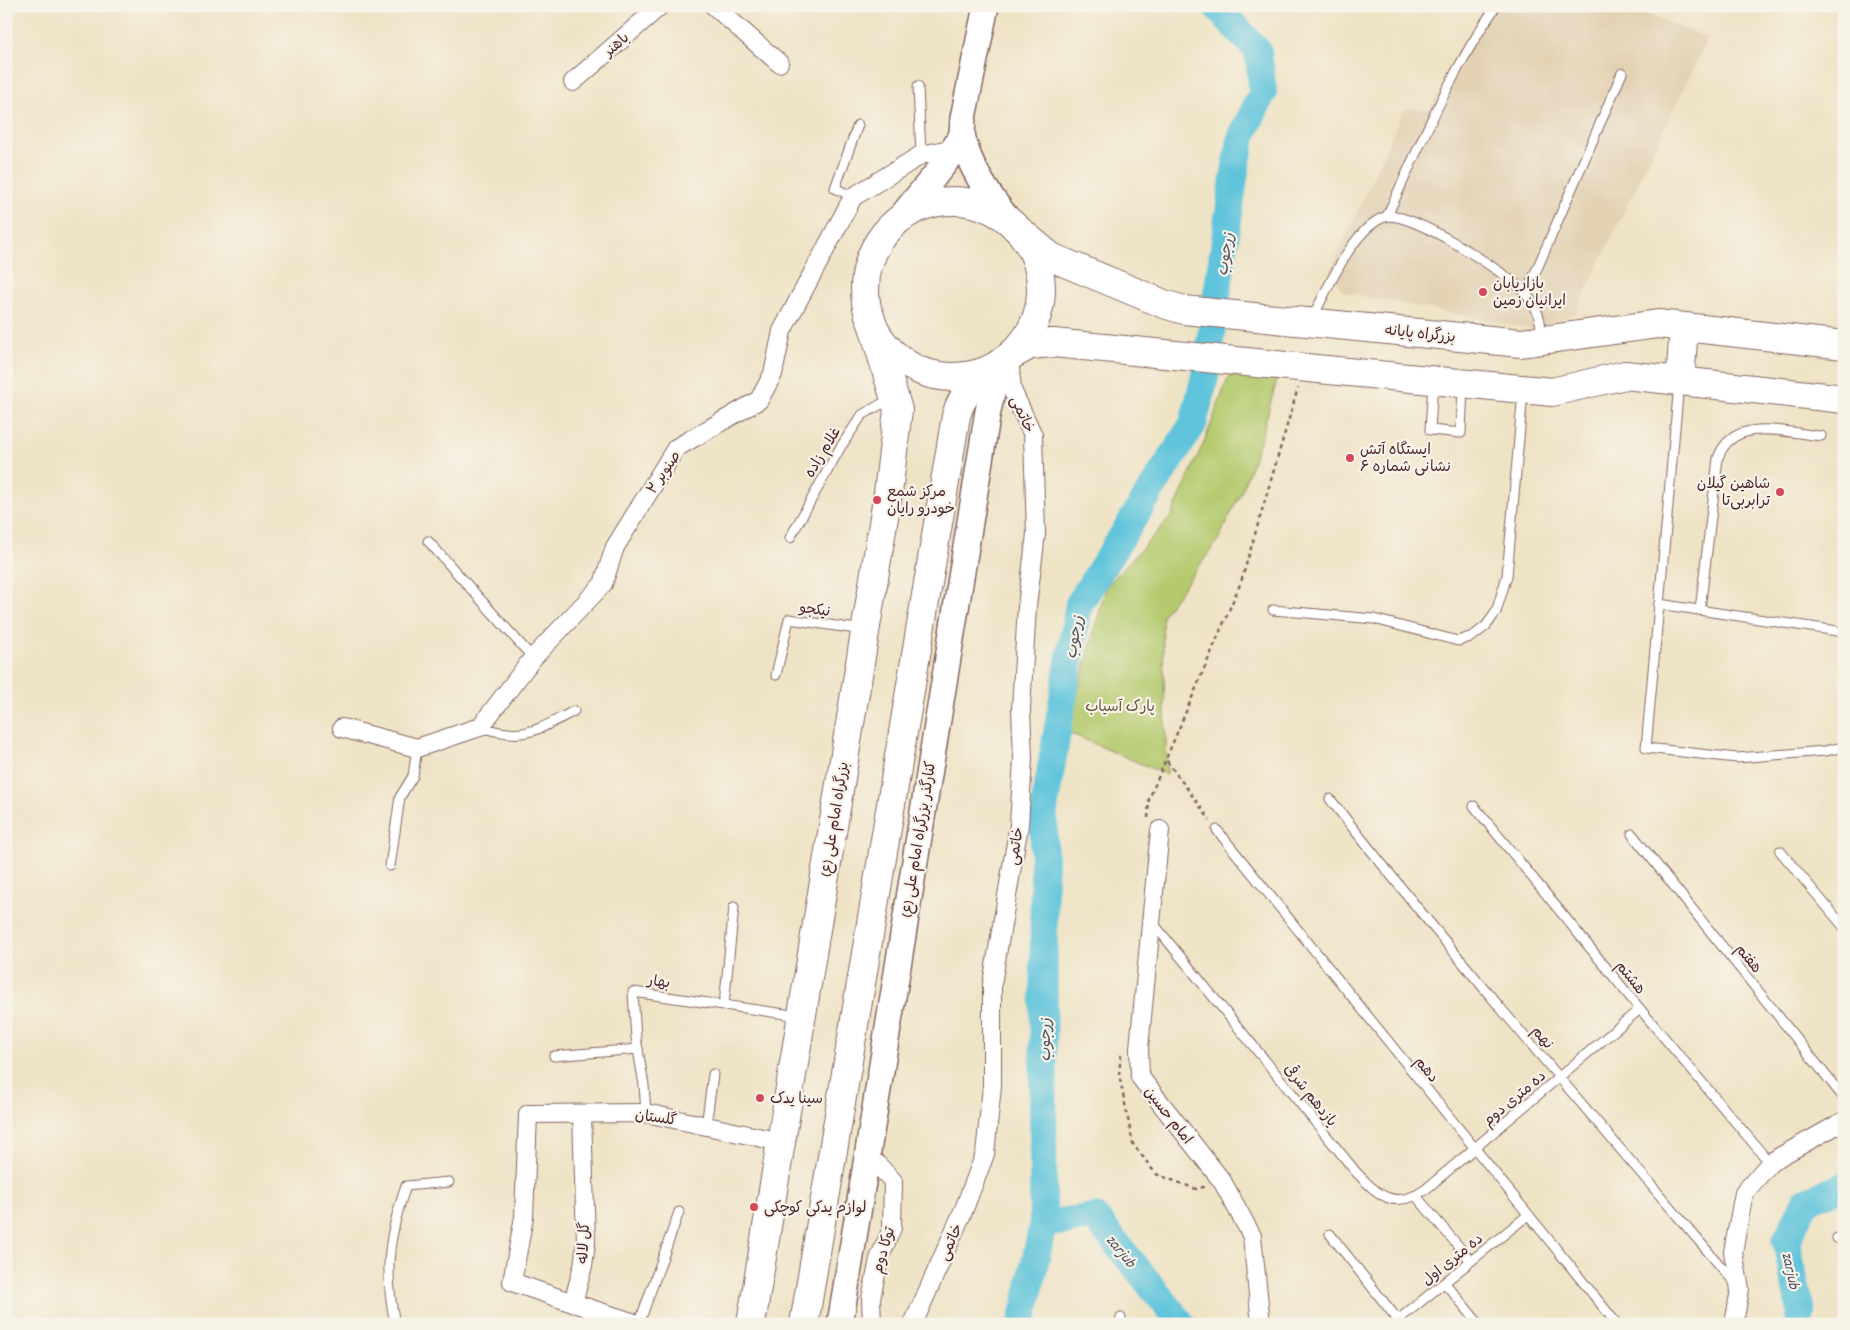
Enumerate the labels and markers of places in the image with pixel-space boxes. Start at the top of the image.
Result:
place label: بازاریابان ایرانیان زمین [1493,274,1566,313]
marker: بازاریابان ایرانیان زمین [1477,286,1489,298]
place label: ایستگاه آتش نشانی شماره ۶ [1360,440,1451,479]
marker: ایستگاه آتش نشانی شماره ۶ [1344,452,1356,464]
place label: شاهین گیلان ترابربی‌تا [1697,474,1771,513]
place label: مرکز شمع خودرو رایان [887,482,955,521]
marker: شاهین گیلان ترابربی‌تا [1774,486,1786,498]
marker: مرکز شمع خودرو رایان [871,494,883,506]
place label: سینا یدک [770,1089,823,1111]
marker: سینا یدک [754,1092,766,1104]
place label: لوازم یدکی کوچکی [764,1198,866,1220]
marker: لوازم یدکی کوچکی [748,1201,760,1213]

